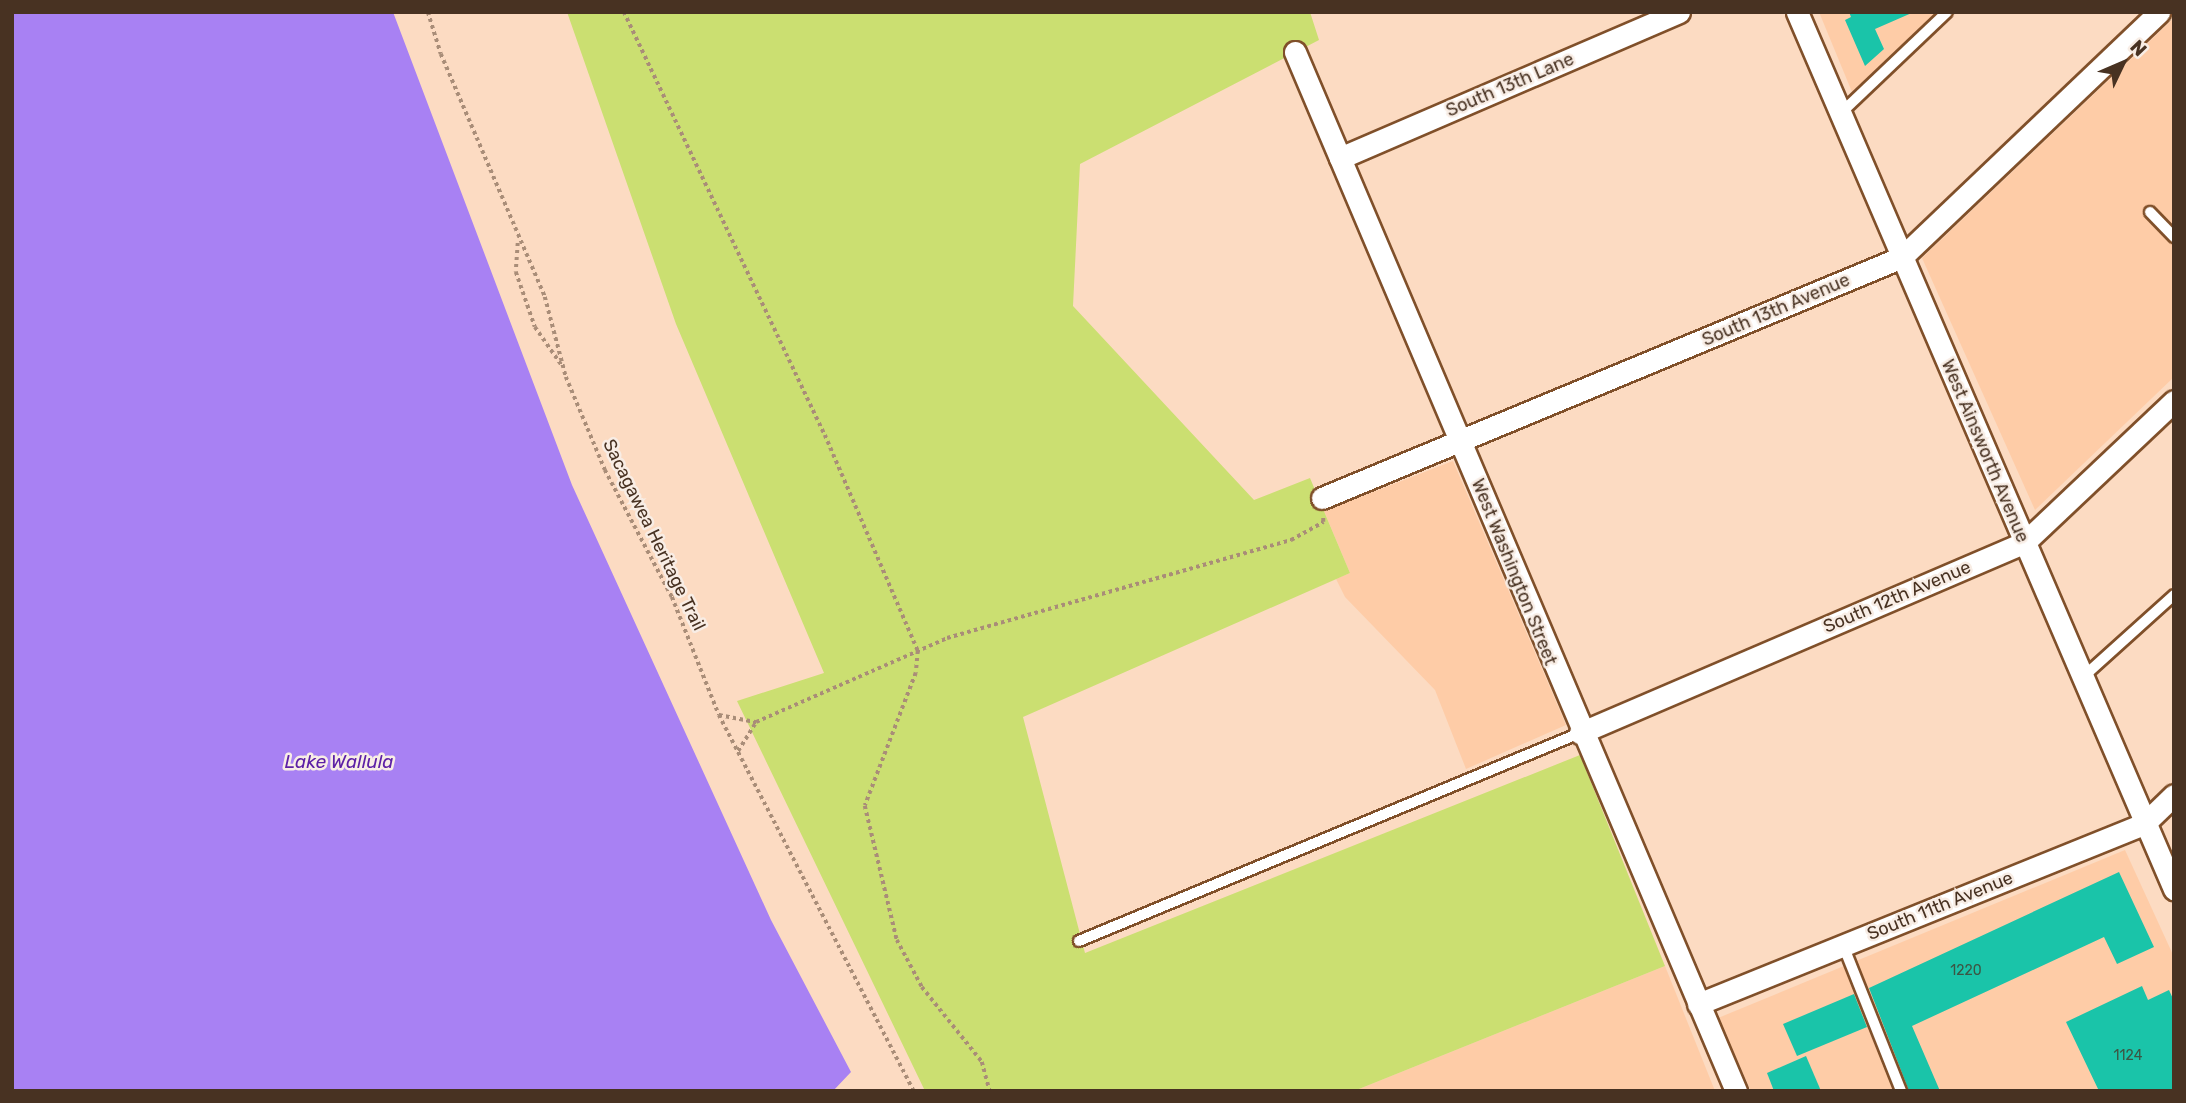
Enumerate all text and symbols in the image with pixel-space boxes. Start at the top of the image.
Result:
north arrow [2088,28,2158,98]
text: N [2125,35,2151,61]
street label: South 13th Lane [1443,48,1577,122]
street label: South 13th Avenue [1699,269,1853,351]
street label: West Ainsworth Avenue [1936,356,2034,546]
street label: Sacagawea Heritage Trail [598,435,710,635]
street label: West Washington Street [1467,475,1561,669]
street label: South 12th Avenue [1820,556,1974,638]
water label: Lake Wallula [284,751,394,773]
street label: South 11th Avenue [1864,867,2016,945]
house number: 1220 [1950,963,1982,979]
house number: 1124 [2114,1048,2142,1064]

